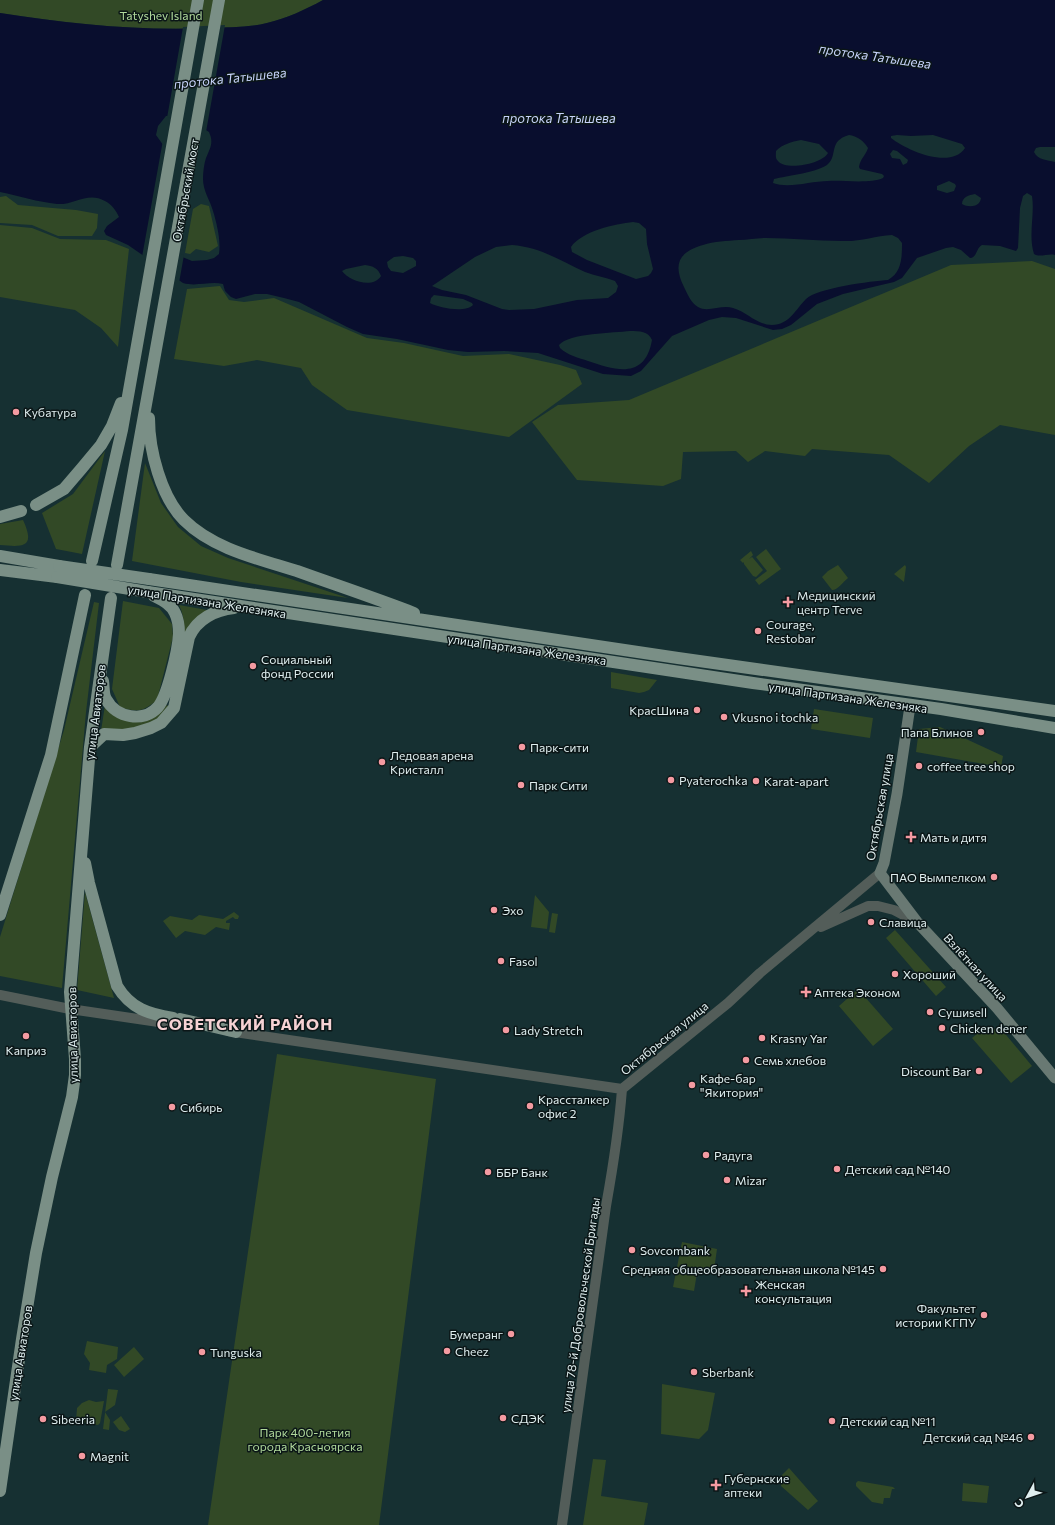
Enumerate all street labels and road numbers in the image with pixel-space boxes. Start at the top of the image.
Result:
street label: Октябрьский мост [169,137,201,243]
street label: улица Партизана Железняка [127,582,287,620]
street label: улица Партизана Железняка [447,631,607,667]
street label: улица Авиаторов [82,663,108,761]
street label: улица Партизана Железняка [768,679,928,715]
street label: Октябрьская улица [863,752,895,862]
street label: Взлётная улица [941,930,1011,1004]
street label: улица Авиаторов [64,987,80,1083]
street label: Октябрьская улица [617,998,711,1078]
street label: улица 78-й Добровольческой Бригады [558,1196,602,1414]
street label: улица Авиаторов [6,1304,34,1402]

